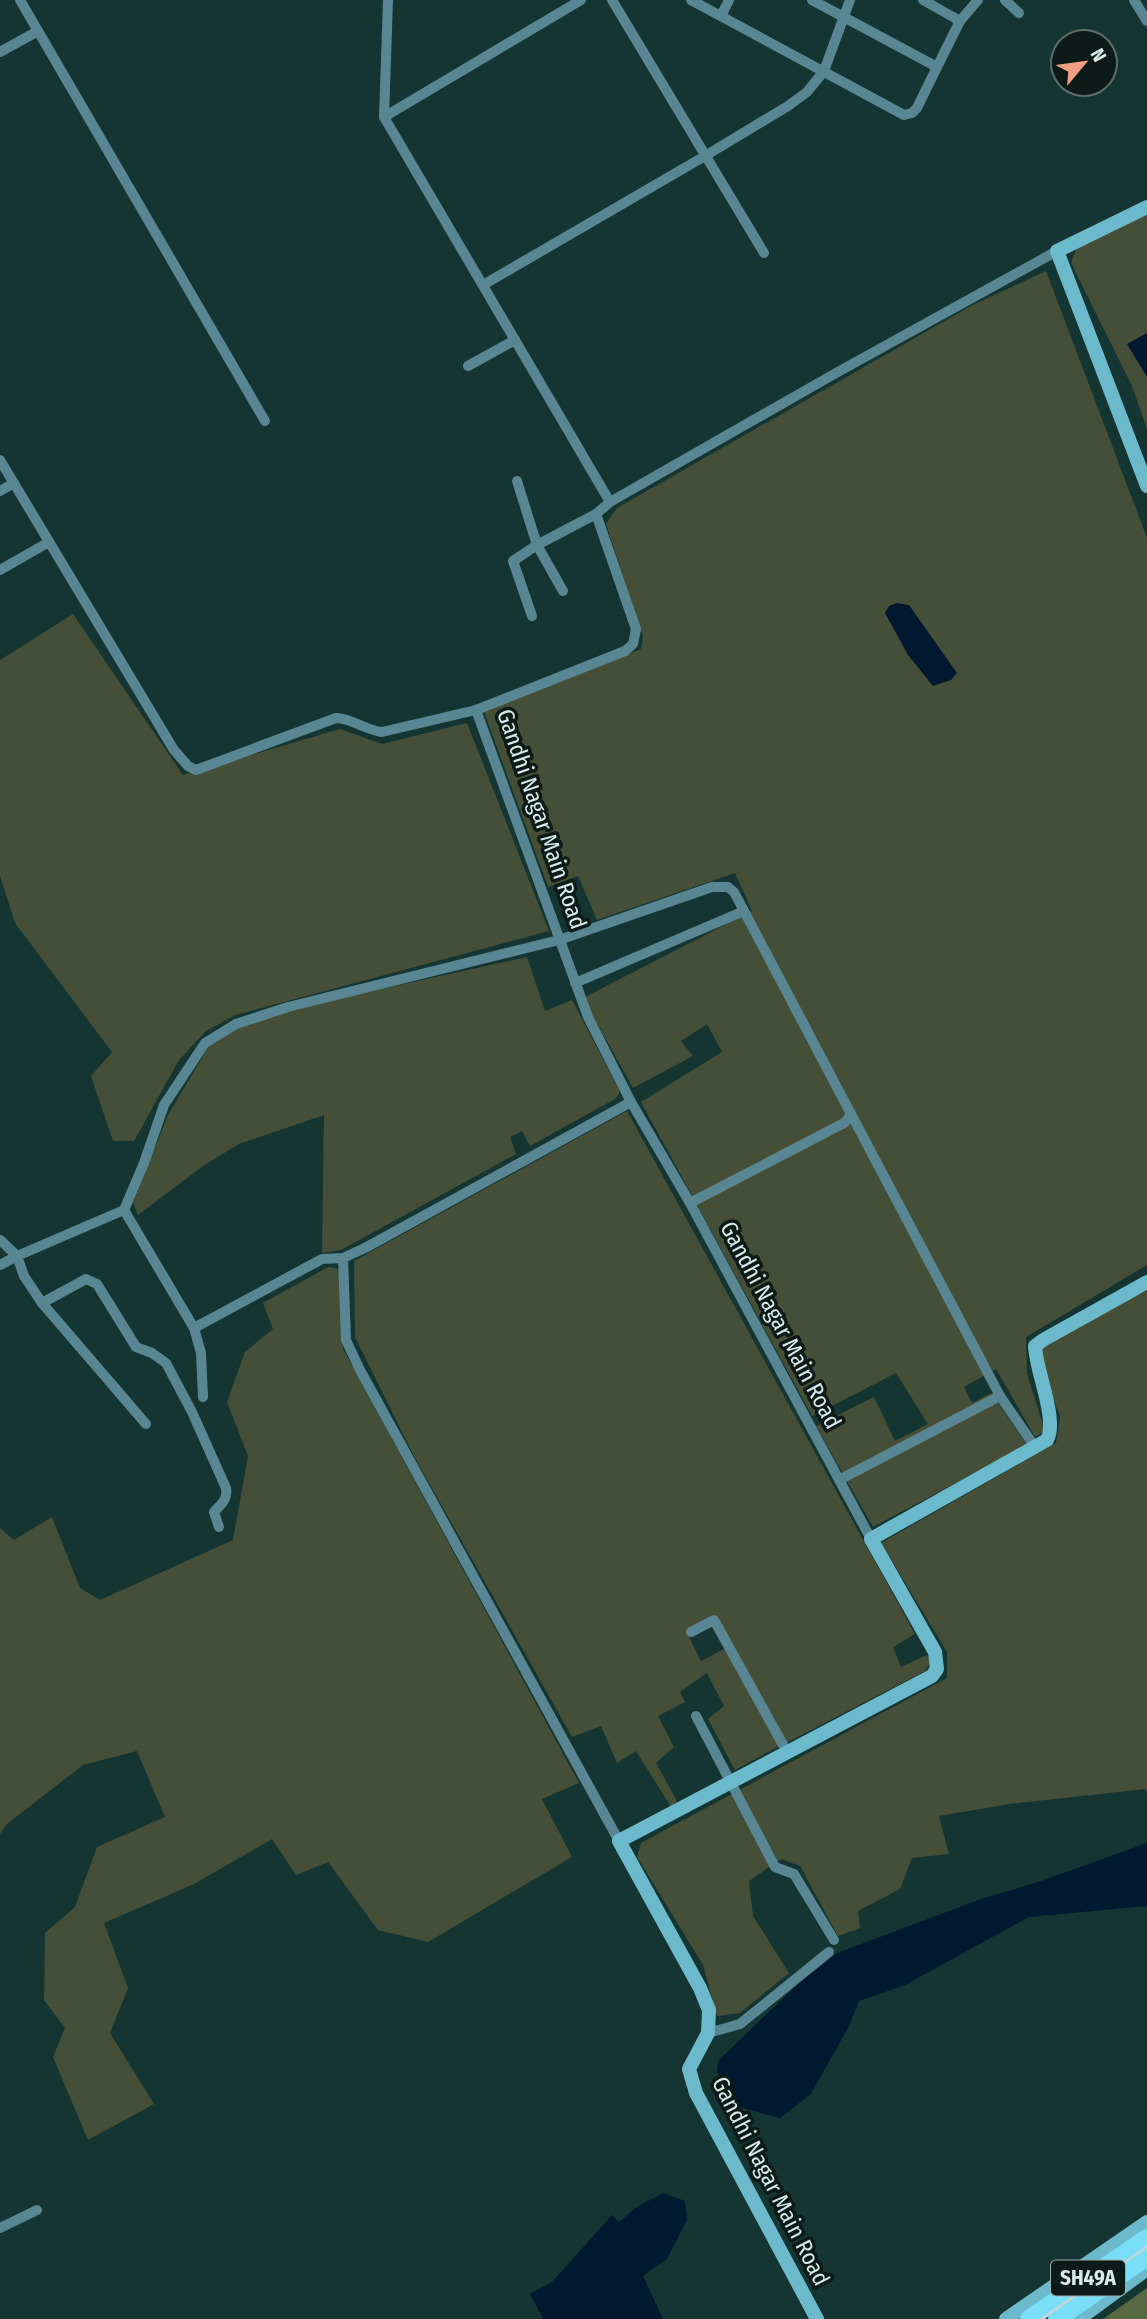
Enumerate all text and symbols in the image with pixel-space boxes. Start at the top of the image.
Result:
north arrow [1049,28,1119,98]
text: N [1086,44,1111,66]
street label: Gandhi Nagar Main Road [491,705,593,933]
street label: Gandhi Nagar Main Road [714,1216,848,1434]
street label: Gandhi Nagar Main Road [706,2072,836,2290]
road number: SH49A [1051,2260,1125,2296]

